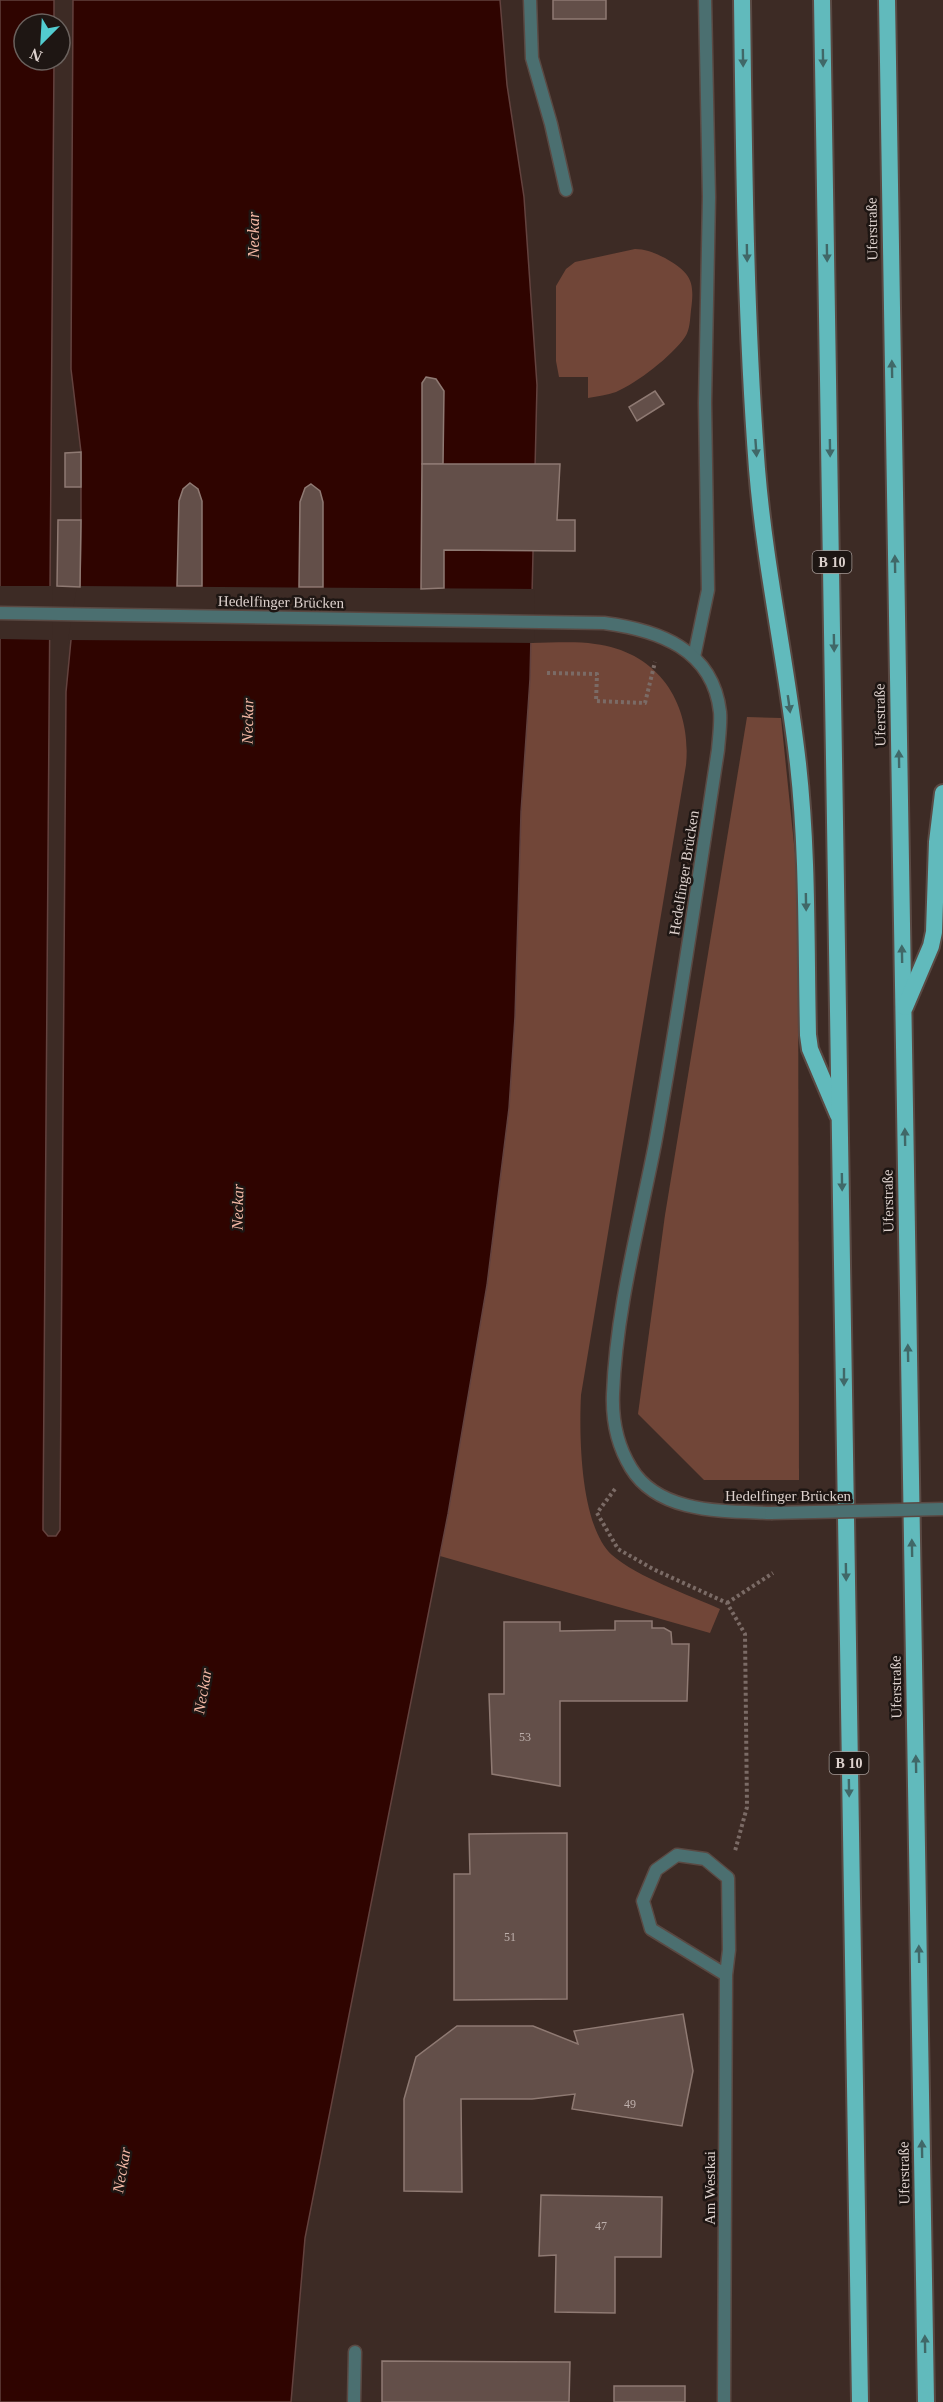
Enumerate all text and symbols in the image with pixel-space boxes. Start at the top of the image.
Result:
north arrow [12,12,72,72]
text: N [27,45,45,65]
one-way arrow [738,49,748,68]
one-way arrow [818,49,828,68]
street label: Uferstraße [863,197,881,261]
water label: Neckar [245,211,262,259]
one-way arrow [743,244,752,263]
one-way arrow [822,244,831,263]
one-way arrow [888,360,897,379]
one-way arrow [751,439,760,458]
one-way arrow [825,439,835,458]
road number: B 10 [812,551,852,573]
one-way arrow [891,555,900,574]
street label: Hedelfinger Brücken [218,593,345,611]
one-way arrow [829,634,838,653]
street label: Uferstraße [871,683,889,747]
one-way arrow [785,695,794,714]
water label: Neckar [239,697,256,745]
one-way arrow [894,750,903,769]
street label: Hedelfinger Brücken [666,809,702,937]
one-way arrow [801,892,810,911]
one-way arrow [897,945,907,964]
one-way arrow [900,1128,910,1147]
street label: Uferstraße [879,1169,897,1233]
one-way arrow [838,1172,847,1191]
water label: Neckar [229,1183,246,1231]
one-way arrow [904,1344,913,1363]
one-way arrow [839,1367,849,1386]
street label: Hedelfinger Brücken [725,1488,852,1504]
one-way arrow [907,1539,917,1558]
one-way arrow [841,1562,851,1581]
street label: Uferstraße [887,1655,905,1719]
water label: Neckar [190,1666,215,1716]
house number: 53 [519,1730,531,1744]
road number: B 10 [830,1752,868,1774]
one-way arrow [911,1755,921,1774]
one-way arrow [845,1778,854,1797]
house number: 51 [504,1930,516,1944]
one-way arrow [914,1944,924,1963]
house number: 49 [624,2097,636,2111]
one-way arrow [917,2139,927,2158]
street label: Uferstraße [895,2141,913,2205]
water label: Neckar [109,2145,134,2195]
street label: Am Westkai [702,2151,718,2225]
house number: 47 [595,2219,607,2233]
one-way arrow [920,2334,930,2353]

